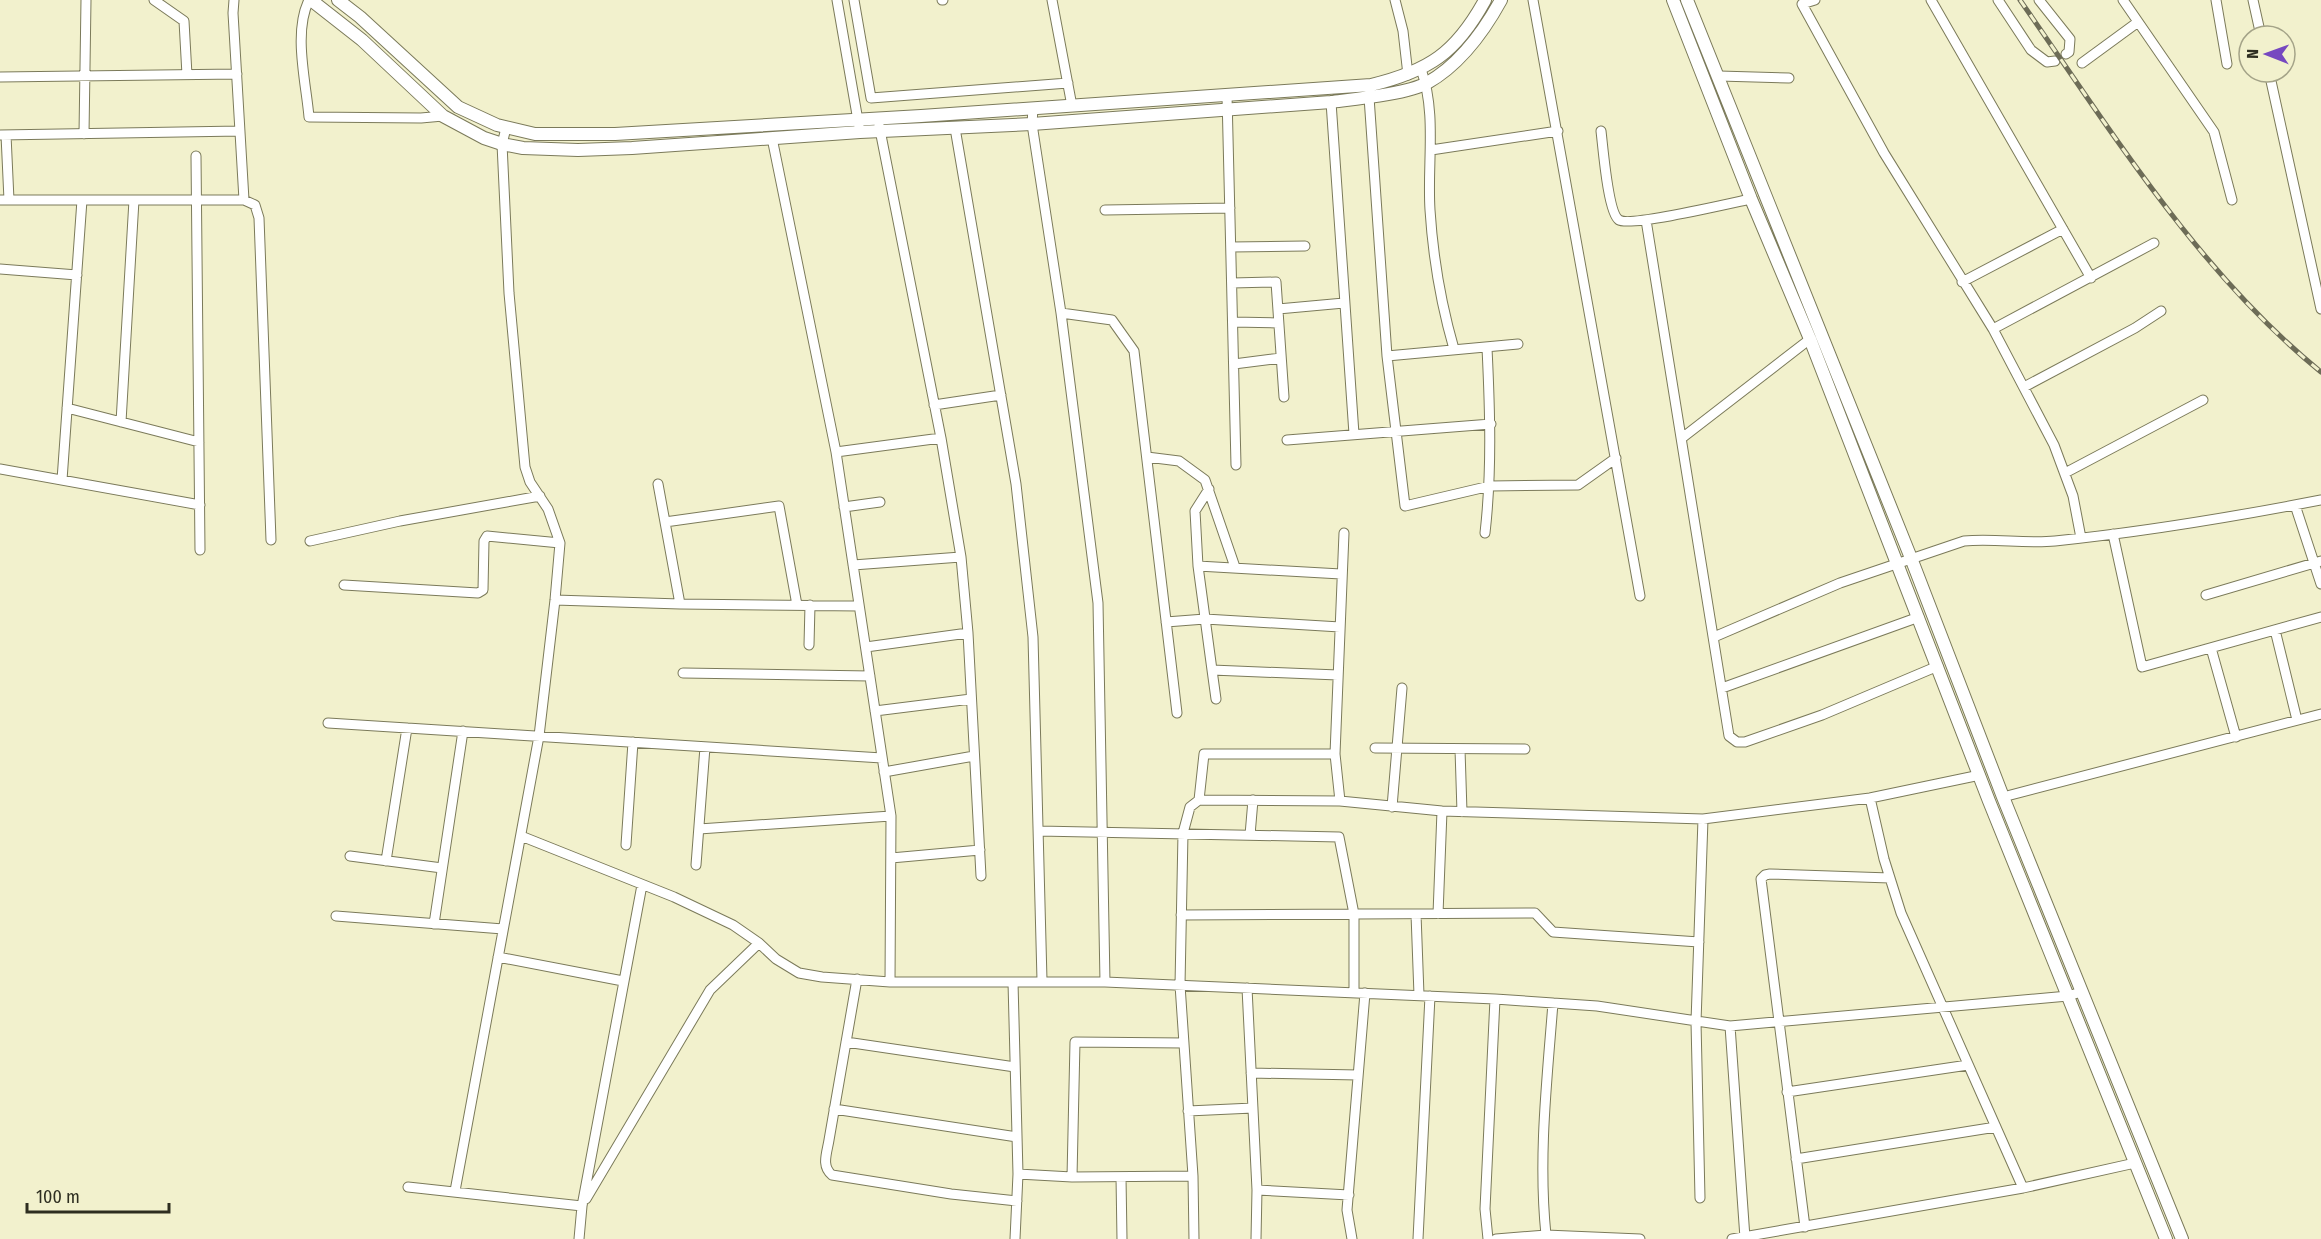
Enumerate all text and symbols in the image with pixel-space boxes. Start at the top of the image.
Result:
north arrow [2237,24,2297,84]
text: N [2243,49,2262,59]
scale bar [27,1176,170,1214]
text: 100 m [36,1186,80,1208]

